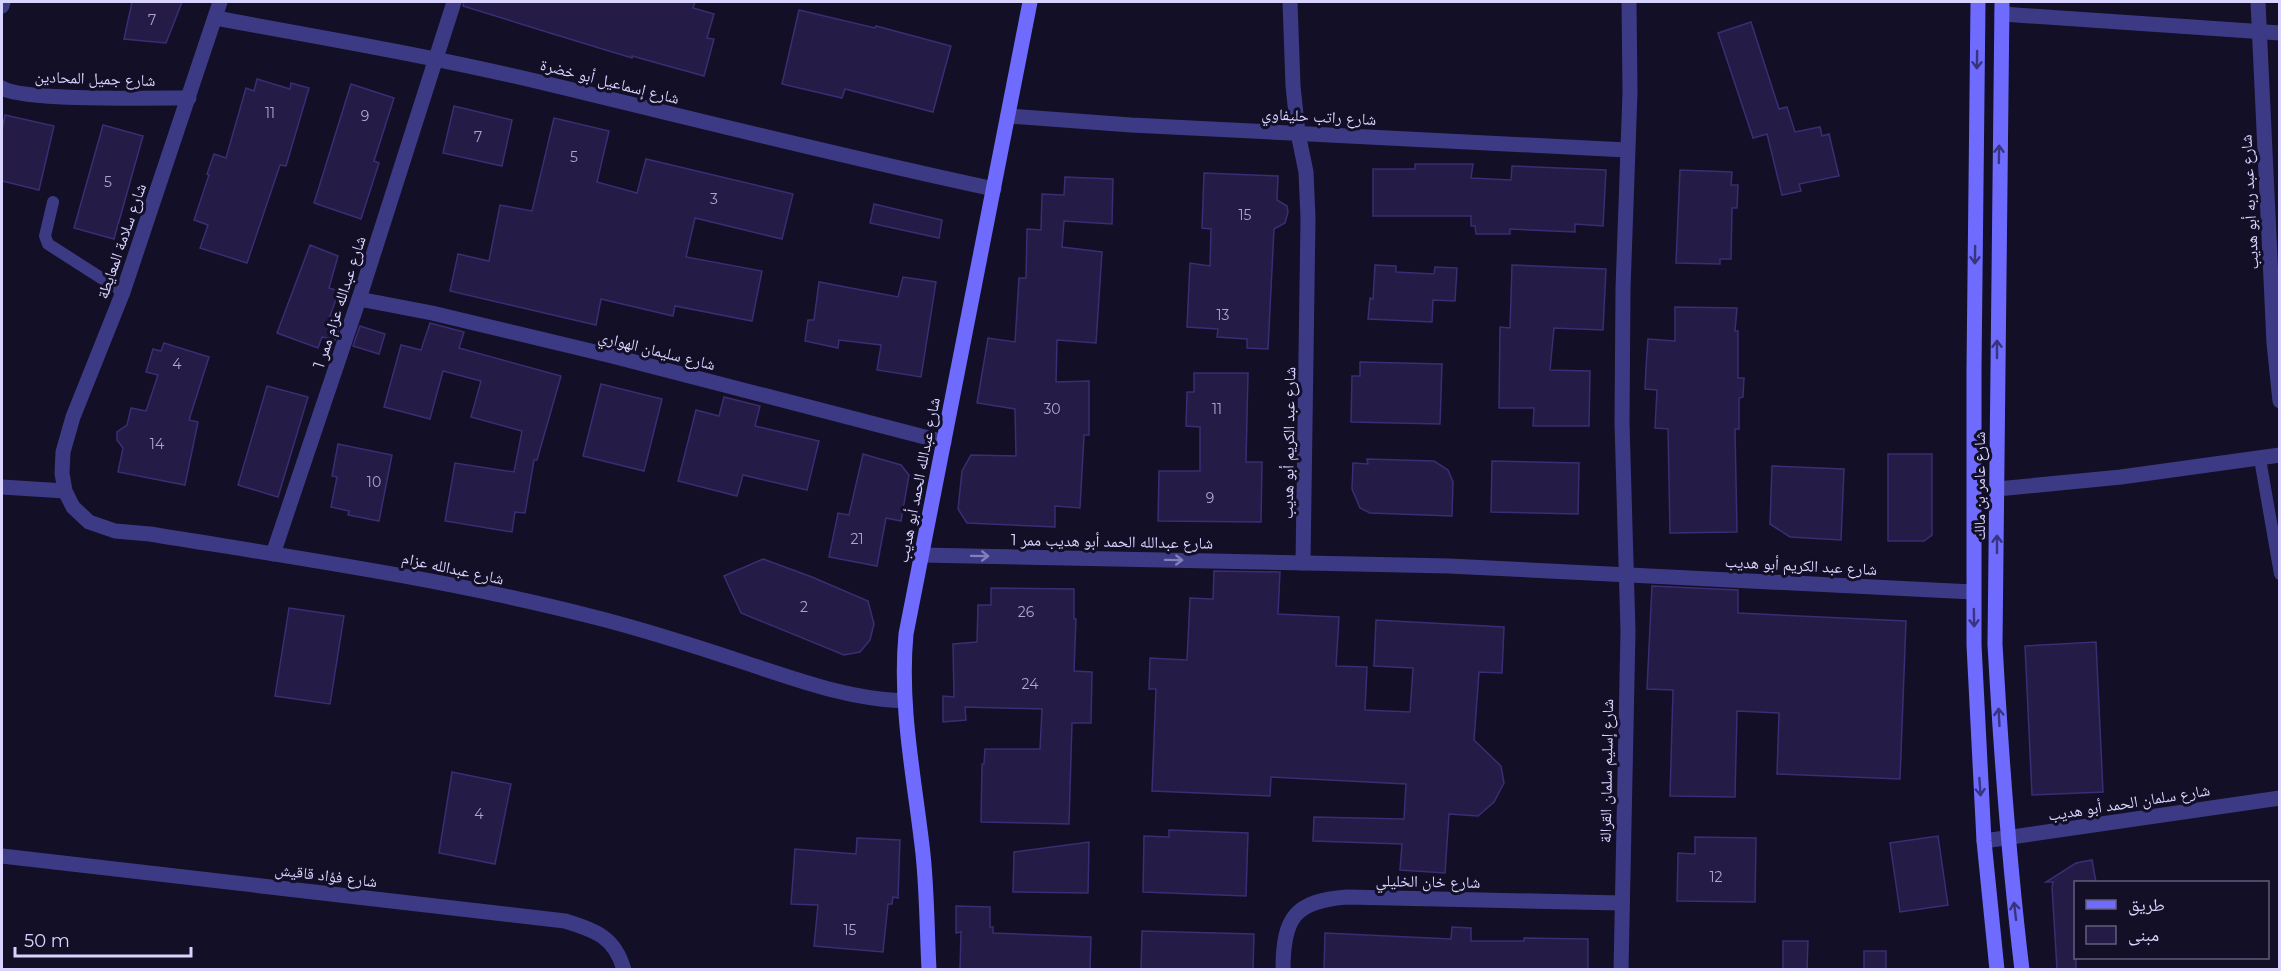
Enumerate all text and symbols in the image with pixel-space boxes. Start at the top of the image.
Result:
house number: 7 [148,11,156,29]
one-way arrow [1971,49,1983,69]
street label: شارع إسماعيل أبو خضرة [538,55,681,109]
street label: شارع جميل المحادين [34,67,156,91]
house number: 11 [265,104,275,122]
street label: شارع راتب حليفاوي [1261,104,1377,132]
house number: 9 [361,107,369,125]
house number: 7 [474,128,482,146]
street label: شارع عبد ربه أبو هديب [2236,134,2264,270]
one-way arrow [1993,144,2005,164]
house number: 5 [570,148,578,166]
house number: 5 [104,173,112,191]
street label: شارع سلامة المعايطة [93,181,151,302]
house number: 3 [710,190,718,208]
house number: 15 [1239,206,1252,224]
street label: شارع عبدالله عزام ممر 1 [309,233,371,371]
one-way arrow [1969,244,1981,264]
house number: 13 [1217,306,1230,324]
street label: شارع سليمان الهواري [596,327,717,377]
one-way arrow [1991,339,2003,359]
house number: 4 [172,355,182,373]
street label: شارع عبد الكريم أبو هديب [1278,367,1300,519]
street label: شارع عبدالله الحمد أبو هديب [893,396,945,565]
house number: 30 [1043,400,1061,418]
house number: 11 [1212,400,1222,418]
street label: شارع عامر بن مالك [1970,431,1990,541]
house number: 14 [150,435,165,453]
house number: 10 [367,473,381,491]
house number: 9 [1206,489,1214,507]
house number: 21 [850,530,864,548]
street label: شارع عبدالله الحمد أبو هديب ممر 1 [1011,530,1213,554]
one-way arrow [1991,534,2002,554]
street label: شارع عبدالله عزام [400,548,506,590]
one-way arrow [969,550,989,562]
street label: شارع عبد الكريم أبو هديب [1724,552,1878,580]
one-way arrow [1164,554,1184,566]
house number: 2 [800,598,808,616]
house number: 26 [1018,603,1035,621]
one-way arrow [1968,607,1980,627]
house number: 24 [1022,675,1039,693]
street label: شارع إسليم سلمان القرالة [1596,699,1618,843]
one-way arrow [1993,708,2004,728]
one-way arrow [1975,777,1986,797]
street label: شارع سلمان الحمد أبو هديب [2047,780,2212,826]
house number: 4 [474,805,484,823]
street label: شارع فؤاد قاقيش [274,860,378,892]
house number: 12 [1709,868,1723,886]
street label: شارع خان الخليلي [1375,871,1481,895]
legend [2074,881,2269,959]
text: طريق [2128,894,2165,916]
one-way arrow [2009,902,2020,922]
scale bar [15,920,190,958]
house number: 15 [844,921,857,939]
text: مبنى [2128,924,2159,946]
text: 50 m [24,930,70,952]

